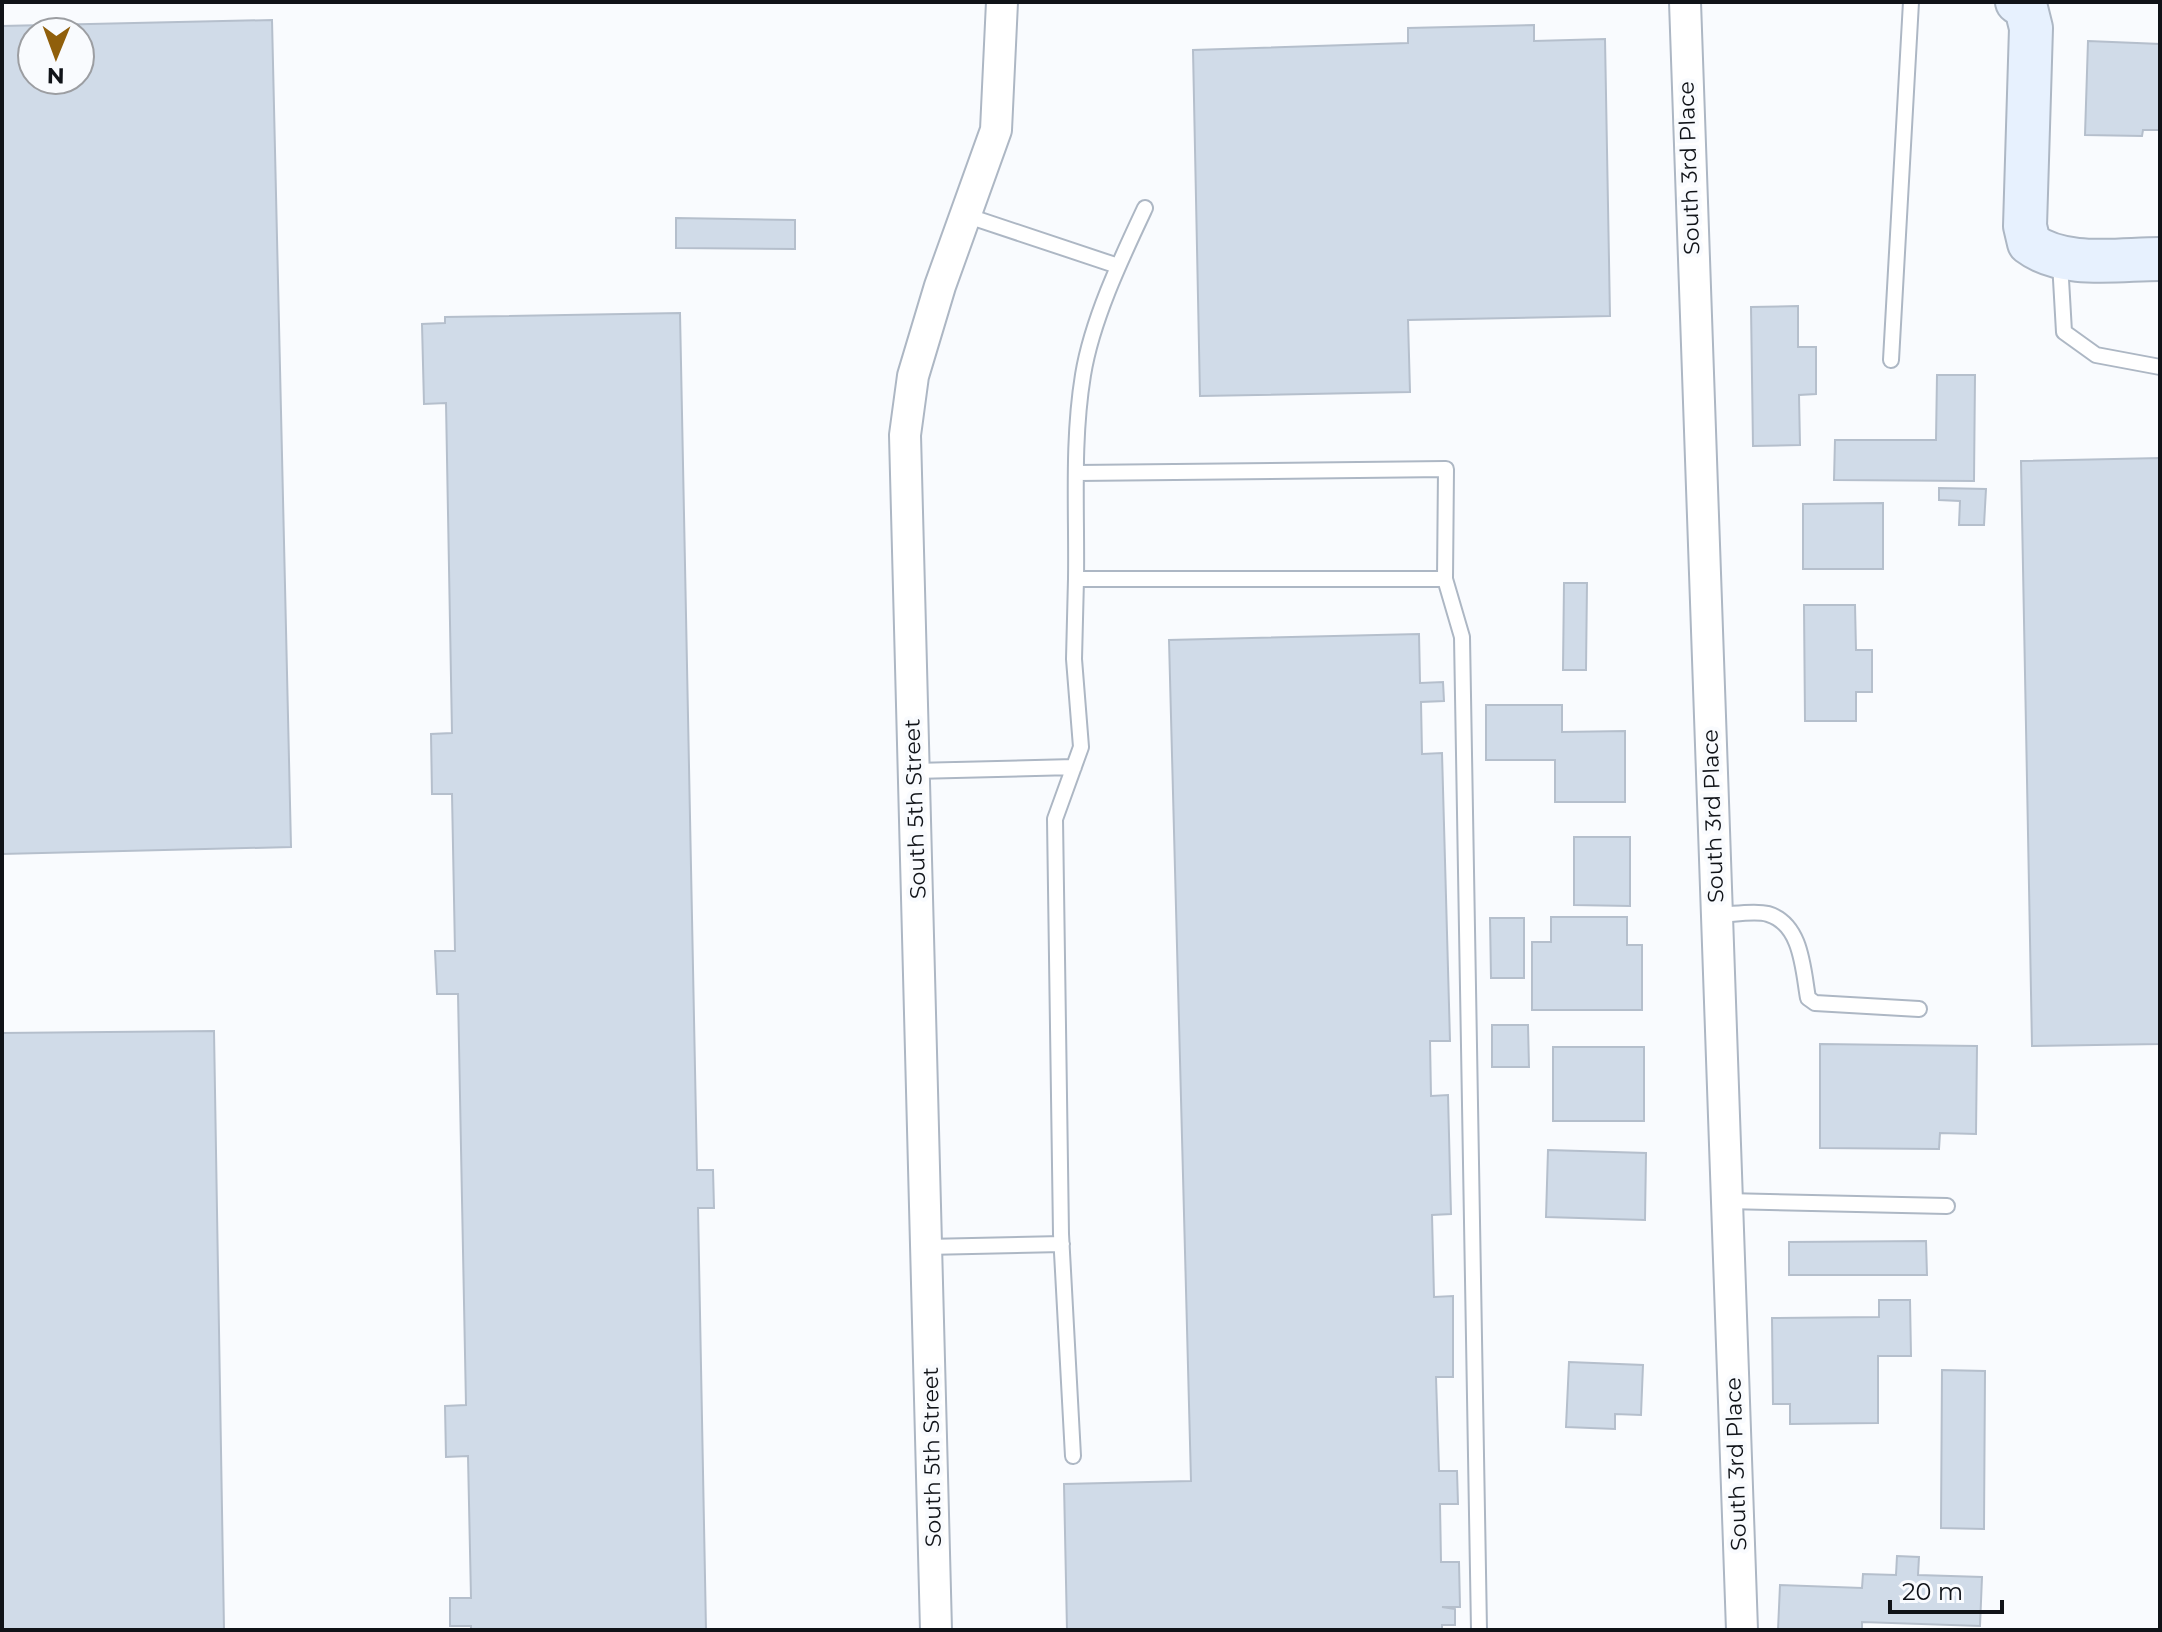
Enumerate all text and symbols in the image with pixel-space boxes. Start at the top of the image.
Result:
north arrow [16,16,96,96]
text: N [47,62,65,89]
street label: South 3rd Place [1672,81,1706,255]
street label: South 5th Street [898,718,932,900]
street label: South 3rd Place [1696,729,1730,903]
street label: South 5th Street [917,1367,947,1547]
street label: South 3rd Place [1719,1377,1753,1551]
scale bar [1890,1564,2002,1614]
text: 20 m [1902,1577,1963,1606]

